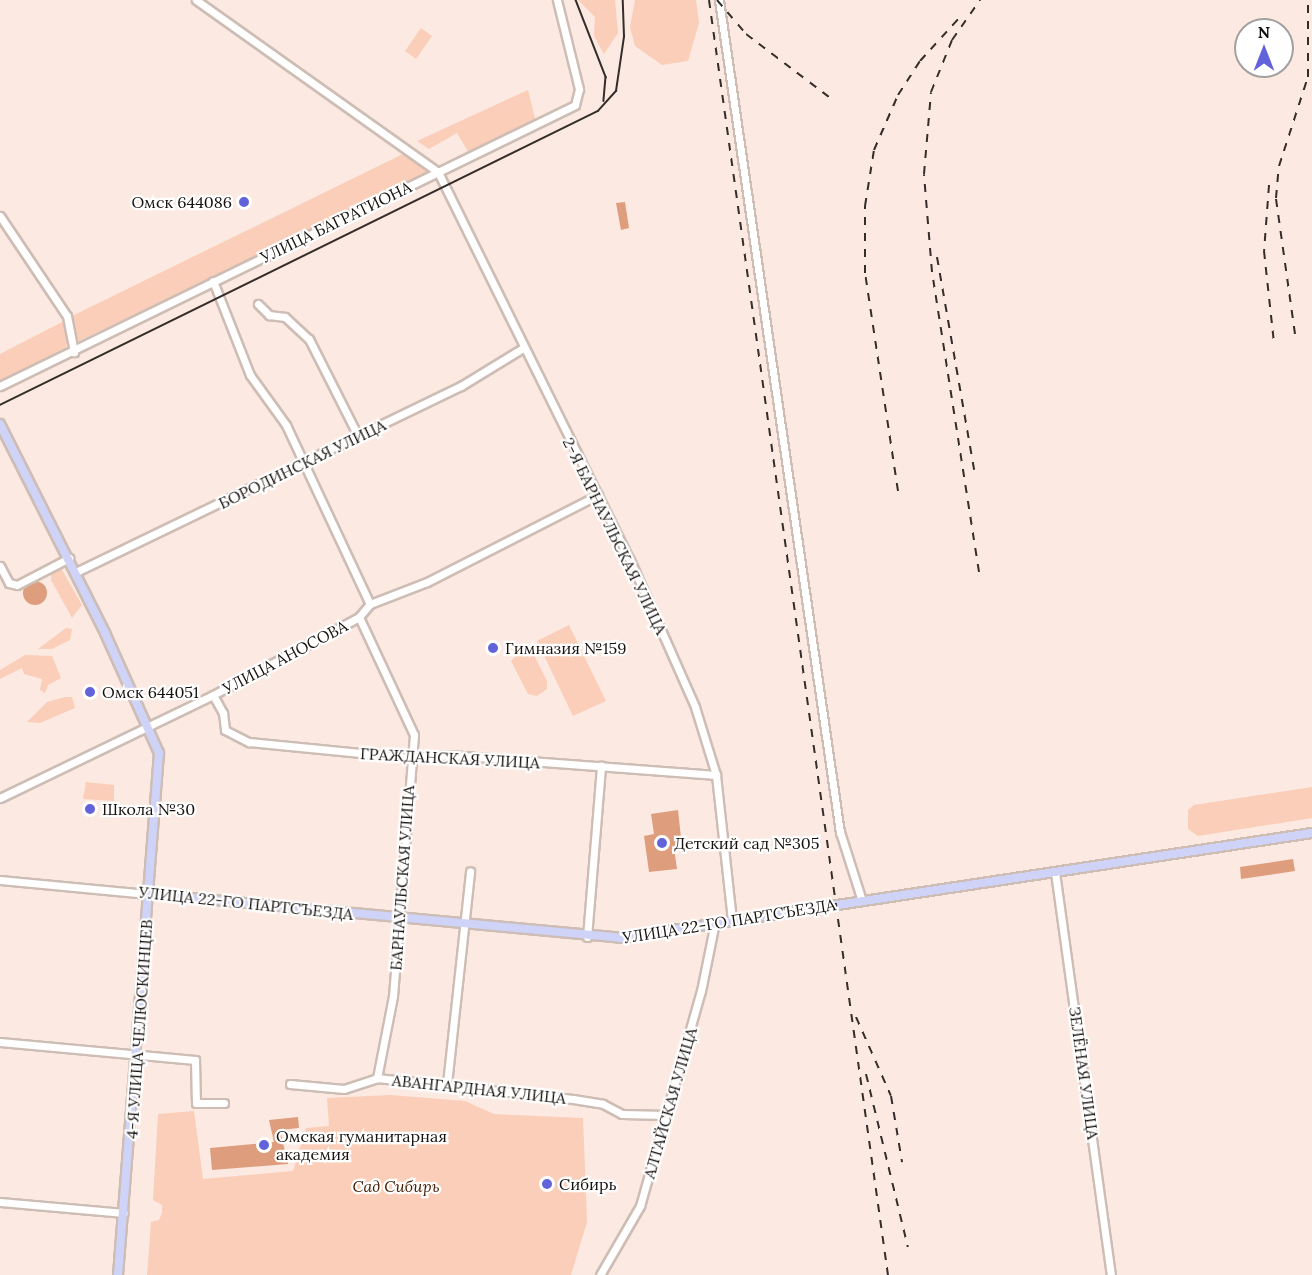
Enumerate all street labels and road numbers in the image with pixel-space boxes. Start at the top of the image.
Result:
street label: УЛИЦА БАГРАТИОНА [257,177,415,267]
street label: БОРОДИНСКАЯ УЛИЦА [215,415,389,513]
street label: 2-Я БАРНАУЛЬСКАЯ УЛИЦА [559,434,671,638]
street label: УЛИЦА АНОСОВА [219,616,351,698]
street label: ГРАЖДАНСКАЯ УЛИЦА [360,744,540,772]
street label: БАРНАУЛЬСКАЯ УЛИЦА [386,785,418,971]
street label: УЛИЦА 22-ГО ПАРТСЪЕЗДА [138,882,354,924]
street label: УЛИЦА 22-ГО ПАРТСЪЕЗДА [621,895,837,947]
street label: 4-Я УЛИЦА ЧЕЛЮСКИНЦЕВ [122,919,156,1139]
street label: ЗЕЛЁНАЯ УЛИЦА [1065,1005,1103,1141]
street label: АЛТАЙСКАЯ УЛИЦА [639,1025,701,1181]
street label: АВАНГАРДНАЯ УЛИЦА [391,1070,567,1108]

